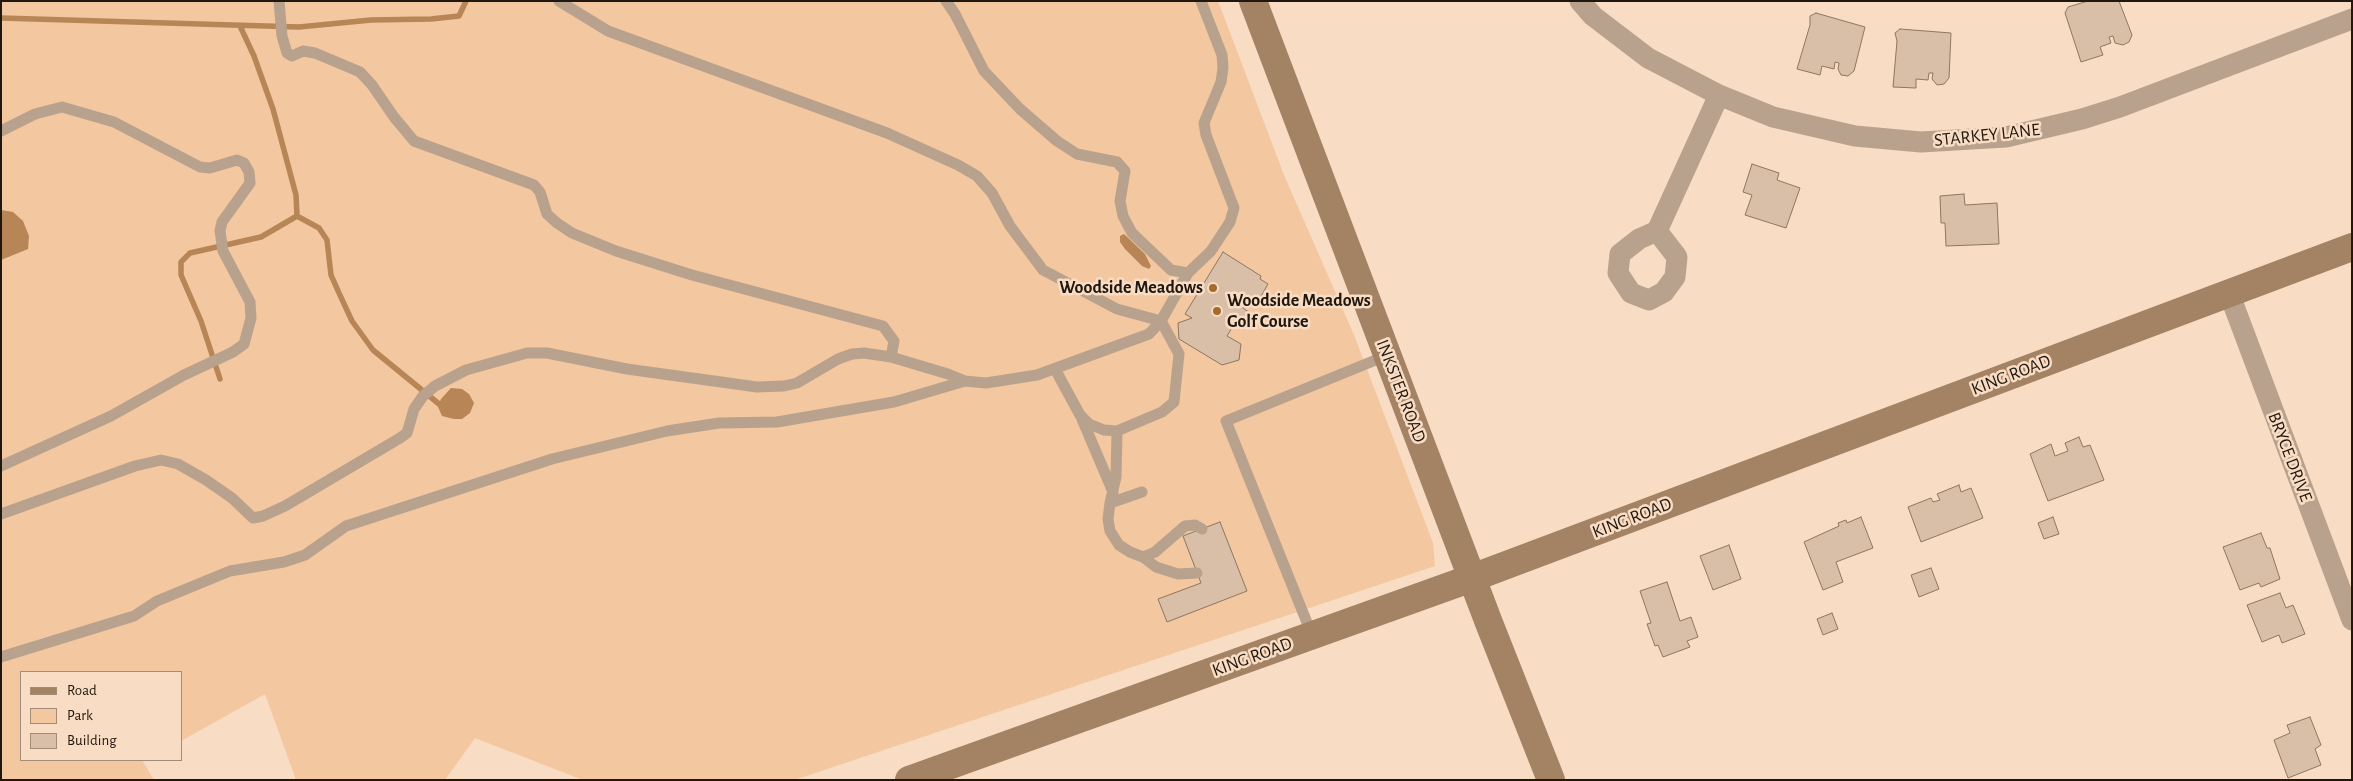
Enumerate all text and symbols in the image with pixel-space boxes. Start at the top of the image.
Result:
street label: STARKEY LANE [1933,119,2041,151]
place label: Woodside Meadows [1059,277,1203,299]
marker: Woodside Meadows [1207,282,1219,294]
place label: Woodside Meadows Golf Course [1227,290,1371,332]
marker: Woodside Meadows Golf Course [1211,305,1223,317]
street label: INKSTER ROAD [1371,336,1431,446]
street label: KING ROAD [1968,350,2054,400]
street label: BRYCE DRIVE [2263,409,2317,505]
street label: KING ROAD [1589,493,1675,543]
street label: KING ROAD [1209,633,1295,681]
legend [20,671,182,761]
text: Road [67,683,97,698]
text: Park [67,708,93,723]
text: Building [67,733,117,748]

